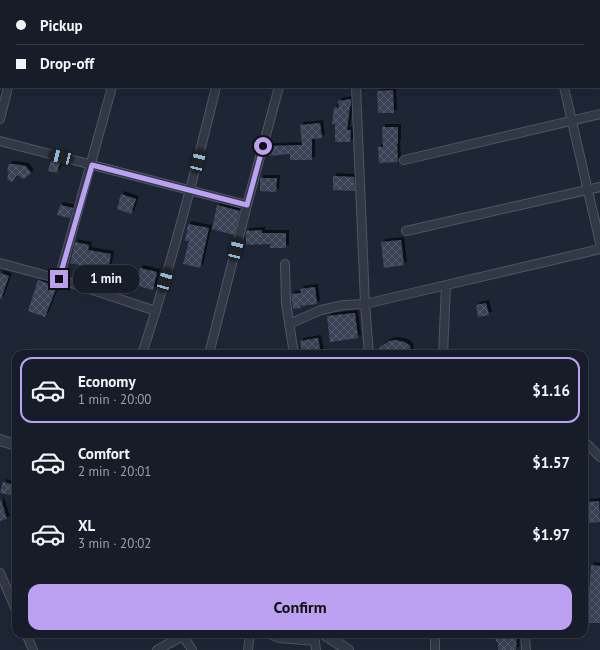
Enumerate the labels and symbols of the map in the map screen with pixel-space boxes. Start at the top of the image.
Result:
route start [254,137,272,155]
car [48,148,74,166]
car [189,148,207,174]
car [227,236,245,262]
callout: 1 min [73,265,139,293]
car [156,267,174,293]
route end [50,270,68,288]

